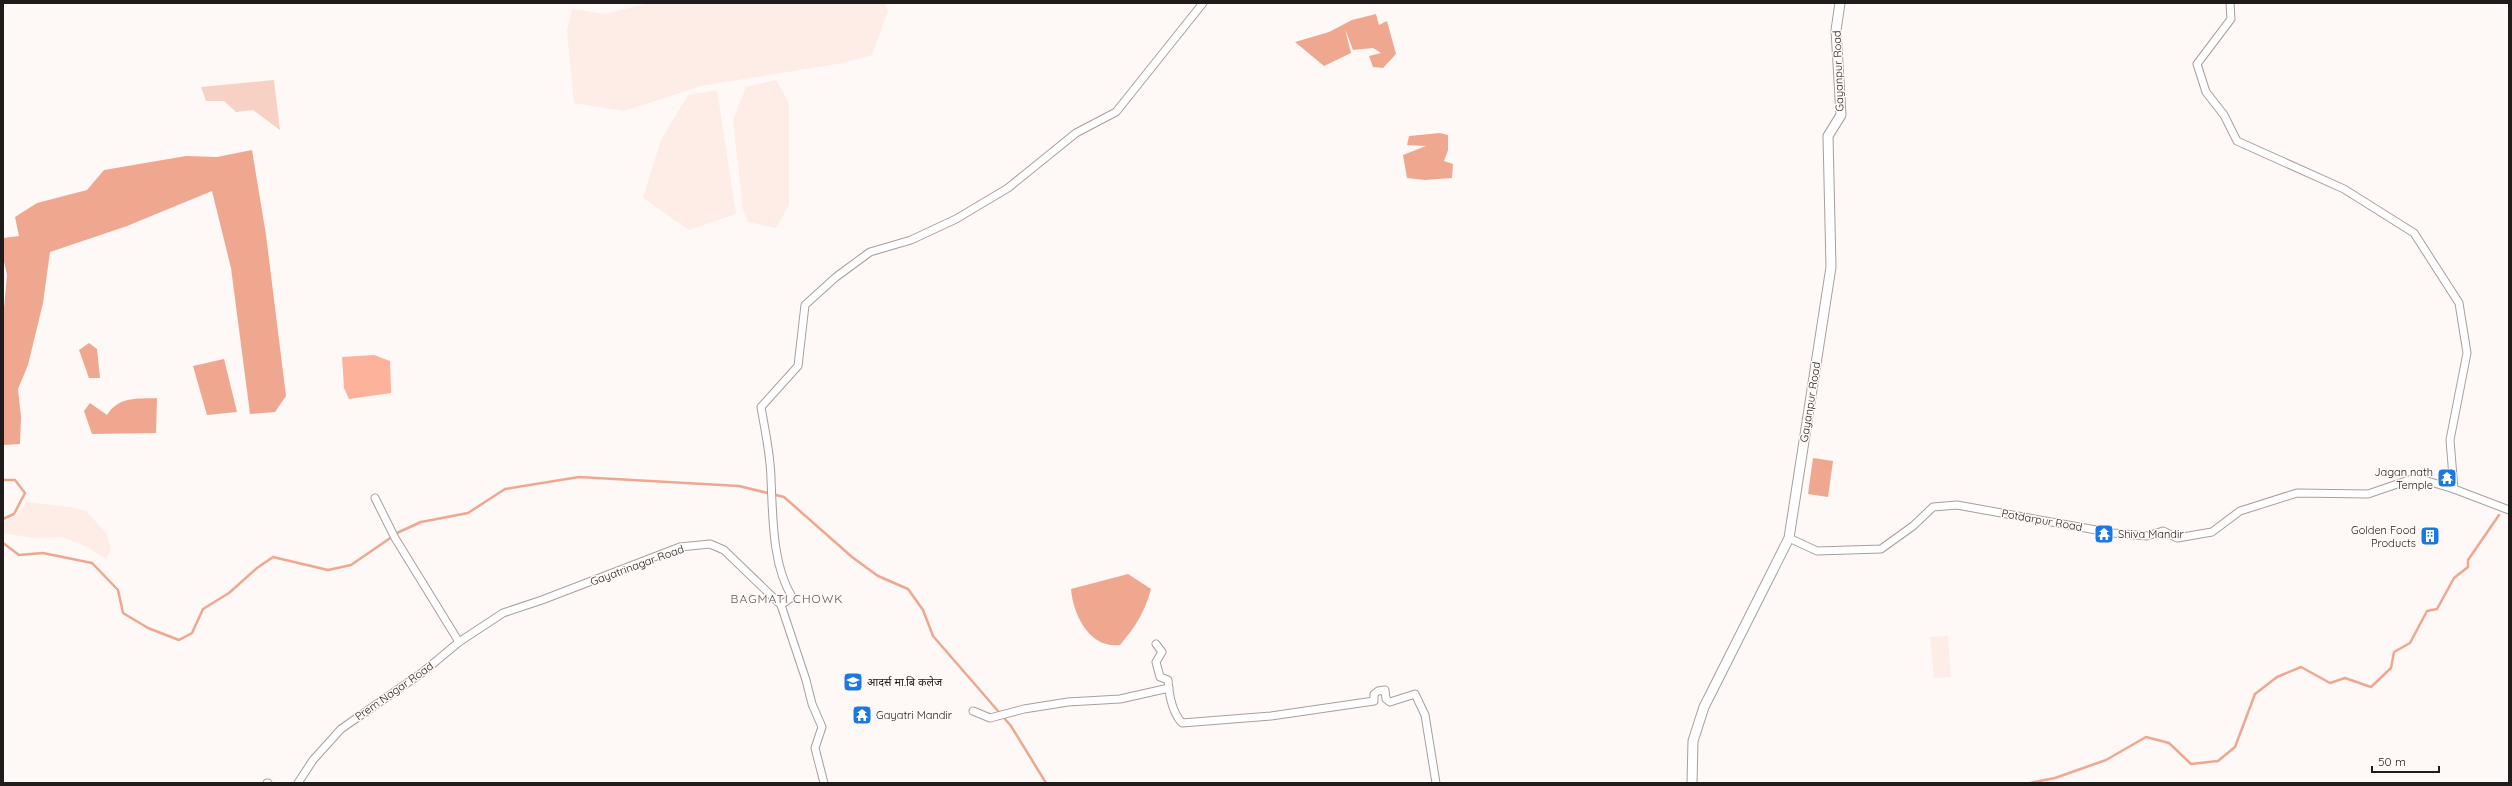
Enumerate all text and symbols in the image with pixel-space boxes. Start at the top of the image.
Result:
street label: Gayanpur Road [1830,30,1846,112]
street label: Gayanpur Road [1797,361,1823,443]
place label: Jagan nath Temple [2374,465,2433,492]
temple icon: Jagan nath Temple [2436,467,2458,489]
street label: Potdarpur Road [2001,506,2083,534]
temple icon: Shiva Mandir [2093,523,2115,545]
place label: Golden Food Products [2351,523,2416,550]
building icon: Golden Food Products [2419,525,2441,547]
place label: Shiva Mandir [2118,527,2184,541]
street label: Gayatrinagar Road [588,542,686,588]
district label: BAGMATI CHOWK [731,591,843,606]
street label: Prem Nagar Road [352,659,436,723]
school or university icon: आदर्स मा.बि कलेज [842,671,864,693]
place label: आदर्स मा.बि कलेज [867,675,943,689]
temple icon: Gayatri Mandir [851,704,873,726]
place label: Gayatri Mandir [876,708,953,722]
scale bar [2372,748,2439,774]
text: 50 m [2378,754,2406,769]

